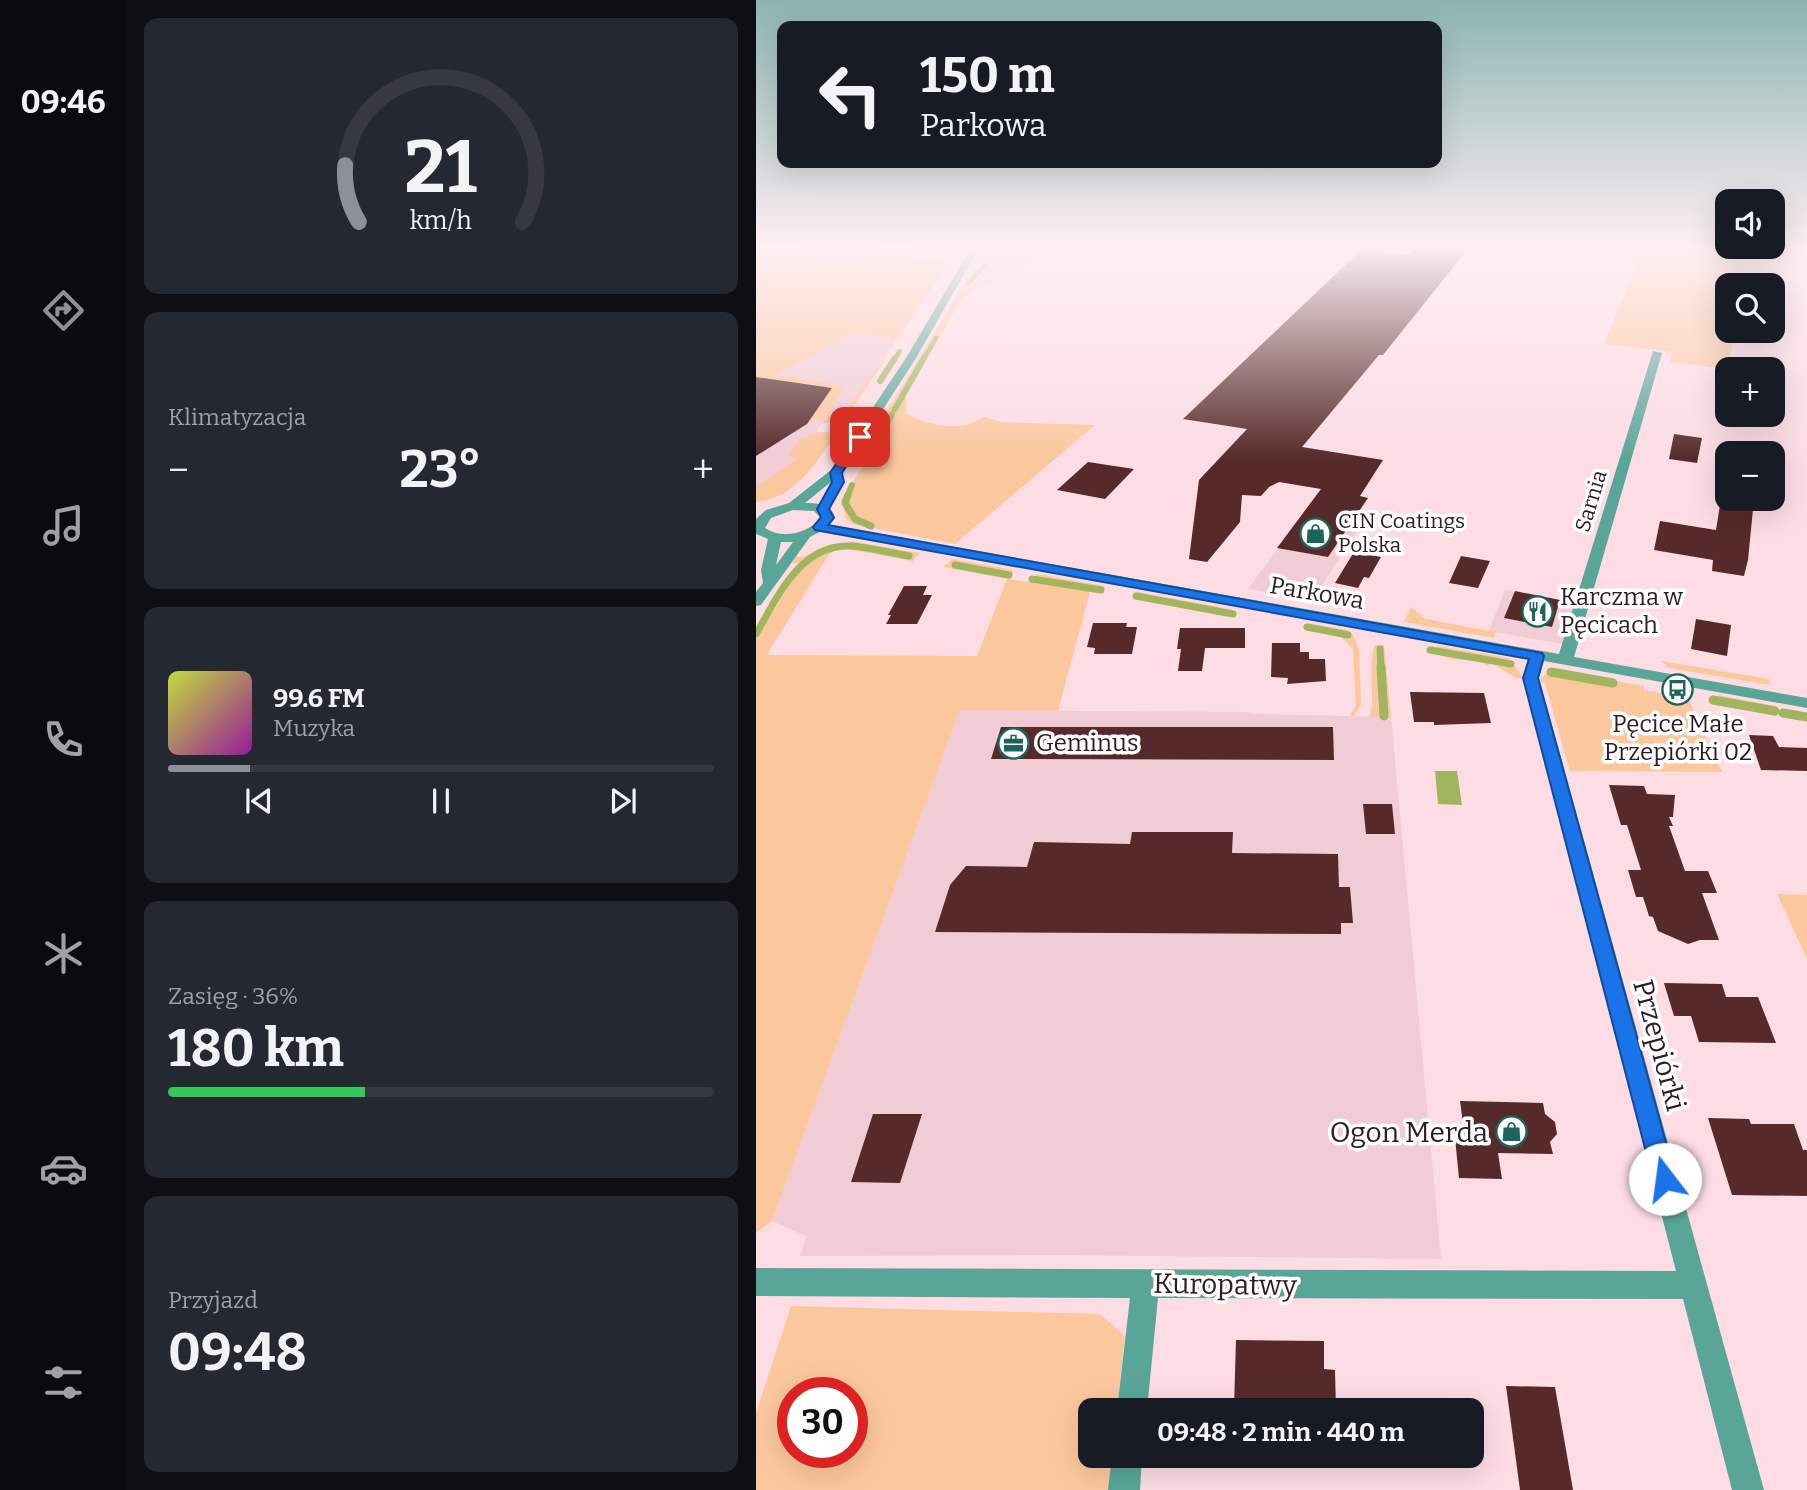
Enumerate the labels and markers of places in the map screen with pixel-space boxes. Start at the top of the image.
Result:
pin [830,407,890,467]
place label: CIN Coatings Polska [1338,508,1465,558]
shop icon: CIN Coatings Polska [1298,516,1332,550]
place label: Karczma w Pęcicach [1560,583,1684,639]
restaurant icon: Karczma w Pęcicach [1520,594,1554,628]
bus stop icon: Pęcice Małe Przepiórki 02 [1661,673,1695,707]
place label: Pęcice Małe Przepiórki 02 [1604,710,1752,766]
office icon: Geminus [996,726,1030,760]
place label: Geminus [1036,729,1138,757]
shop icon: Ogon Merda [1494,1115,1528,1149]
place label: Ogon Merda [1330,1116,1488,1149]

